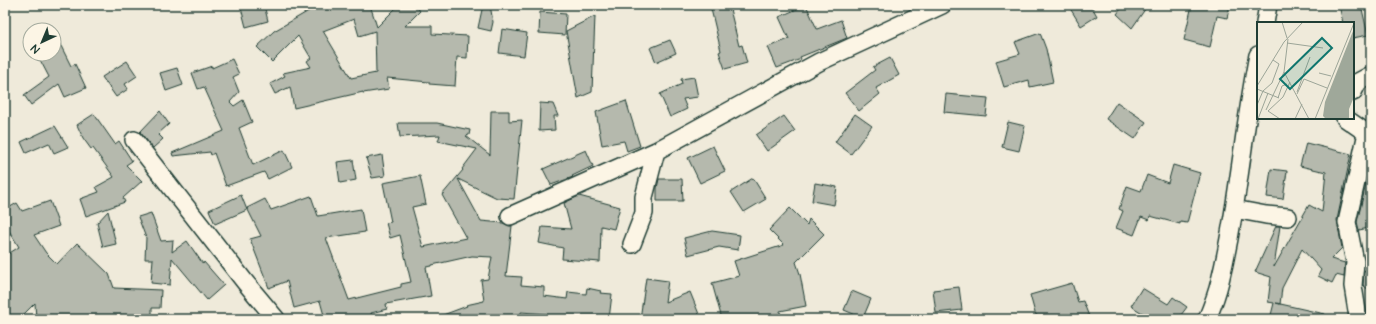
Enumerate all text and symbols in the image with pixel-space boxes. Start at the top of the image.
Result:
north arrow [22,22,62,62]
inset map [1257,22,1354,119]
text: N [28,41,43,57]

